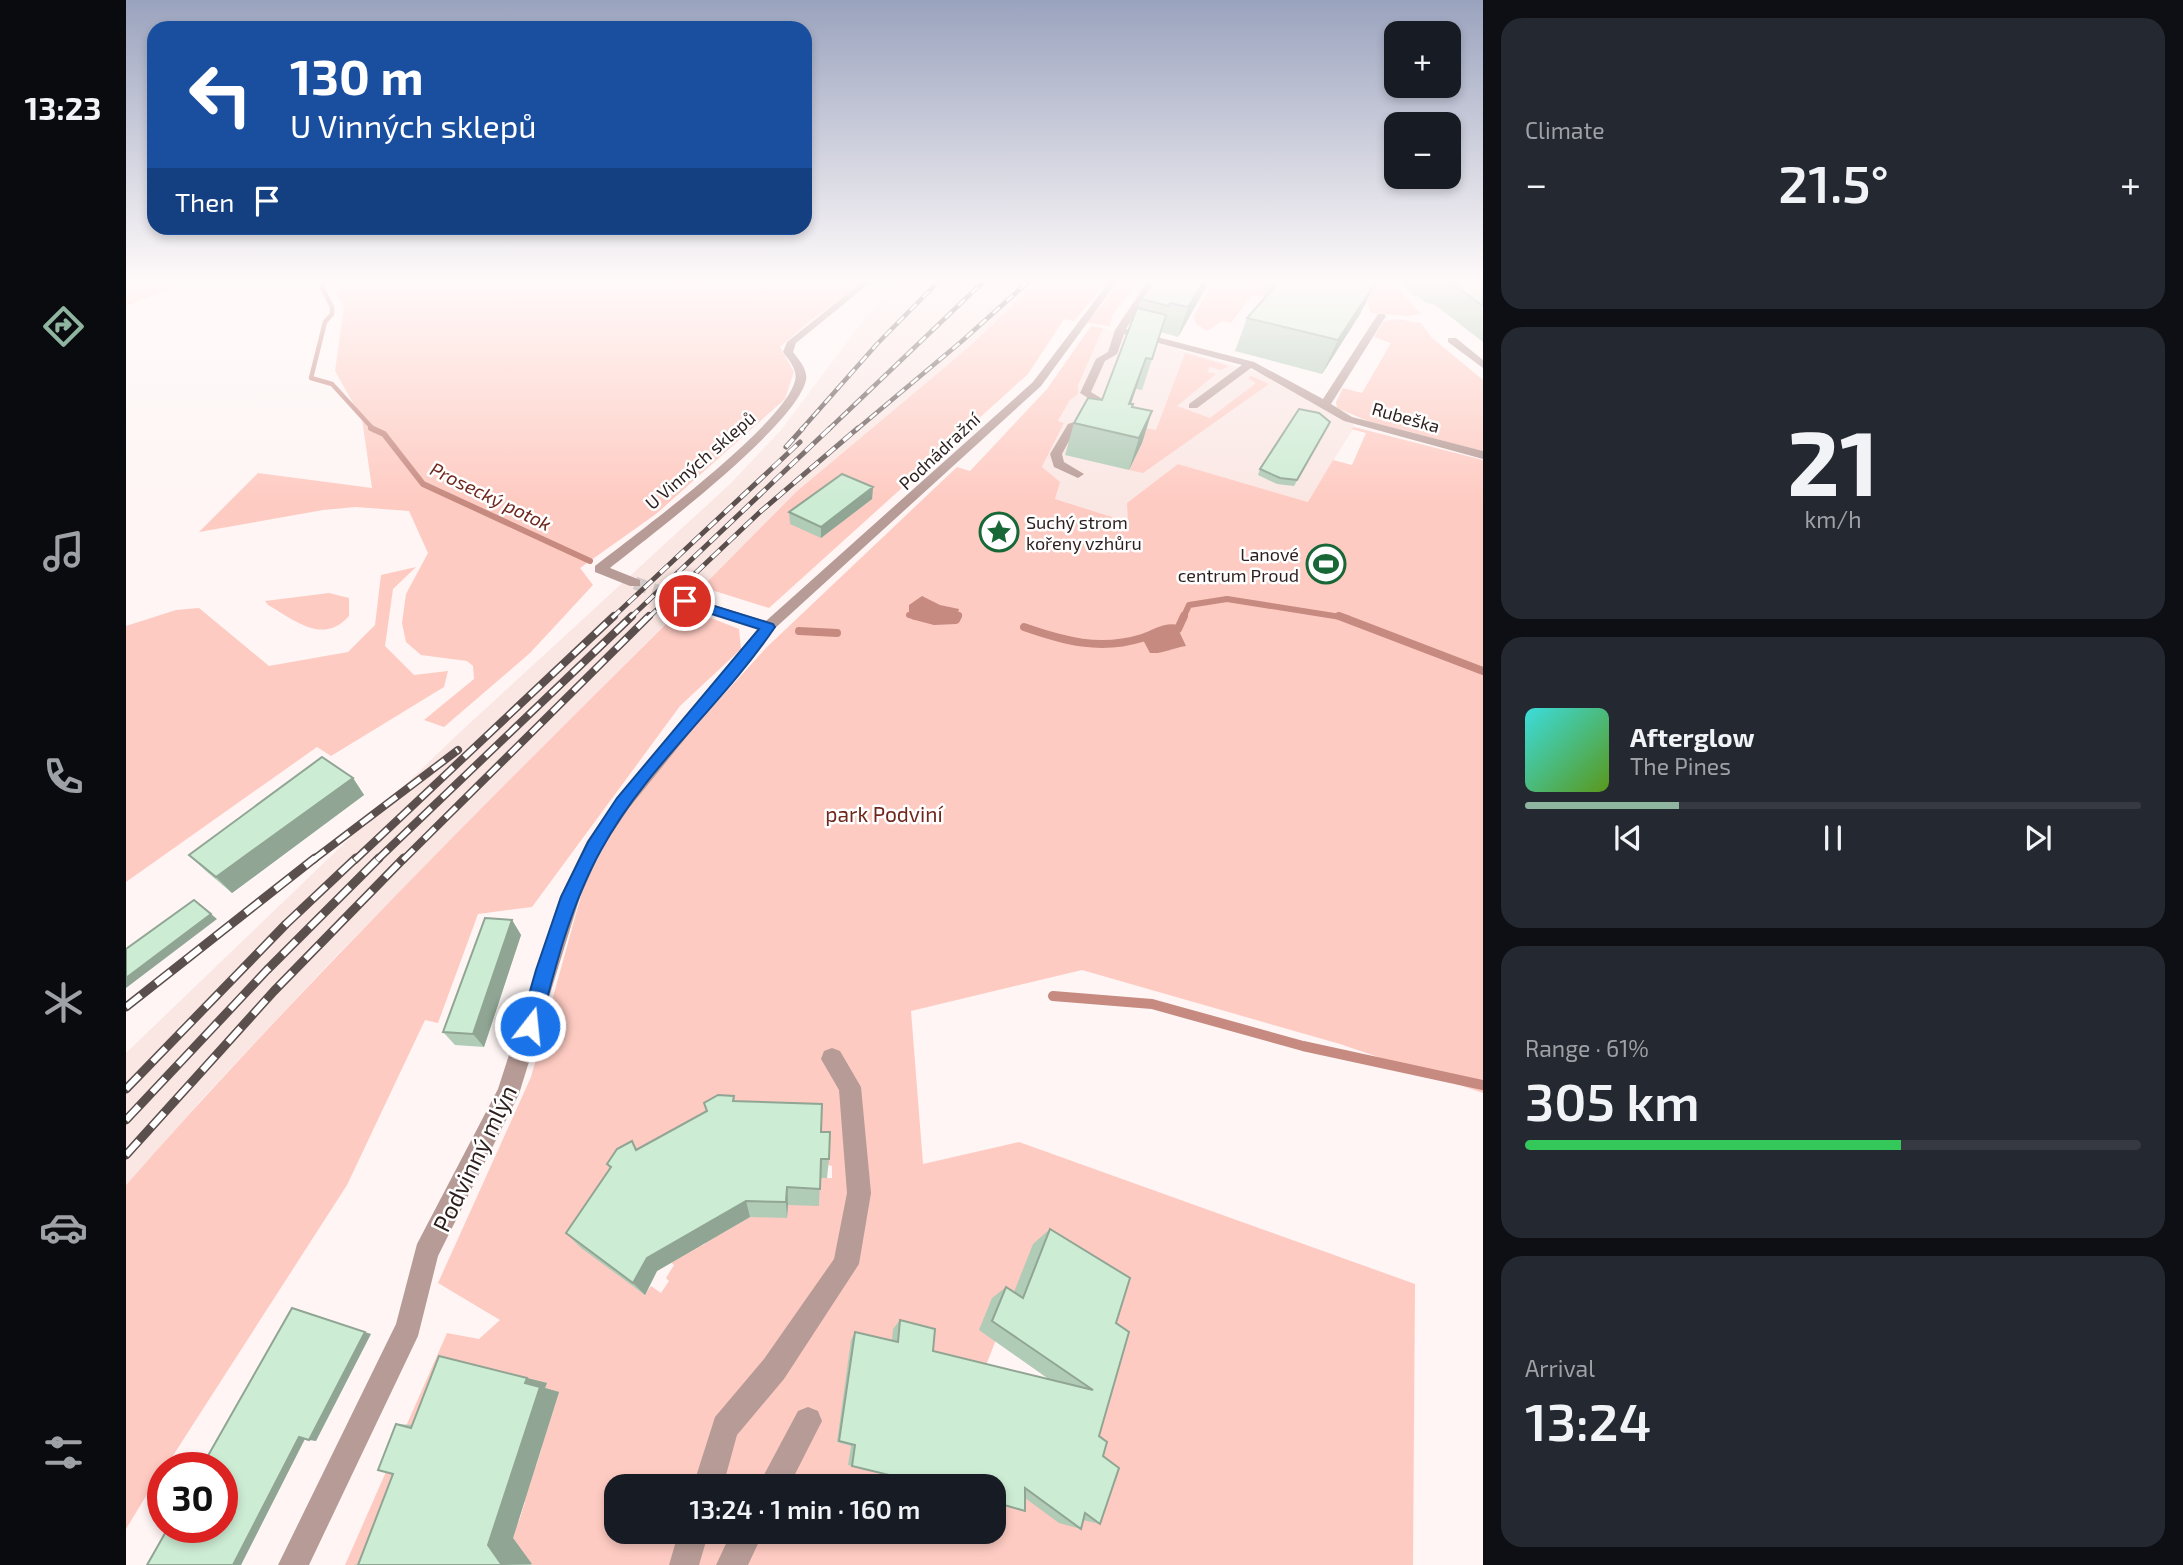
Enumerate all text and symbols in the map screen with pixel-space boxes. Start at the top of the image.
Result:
map controls [1384,21,1461,189]
button: + [1384,21,1461,98]
text: 130 m [290,46,424,105]
icon: left [175,49,266,140]
text: 13:23 [25,88,101,126]
text: U Vinných sklepů [290,106,536,144]
button: − [1384,112,1461,189]
text: Climate [1525,116,1605,144]
text: 21.5° [1778,151,1889,213]
text: − [1525,160,1547,206]
text: + [2120,160,2141,206]
icon: arrive [248,182,286,220]
text: Then [175,186,234,217]
icon: directions [39,302,88,351]
street label: Rubeška [1370,397,1442,437]
text: 21 [1787,405,1879,514]
street label: U Vinných sklepů [640,406,760,514]
street label: Podnádražní [894,408,985,494]
water label: Prosecký potok [426,457,555,536]
text: km/h [1804,505,1862,533]
place icon: Suchý strom kořeny vzhůru [978,511,1020,553]
place label: Suchý strom kořeny vzhůru [1026,511,1142,554]
icon: music [39,527,88,576]
place label: Lanové centrum Proud [1178,543,1299,586]
sports icon: Lanové centrum Proud [1305,543,1347,585]
pin [655,571,715,631]
icon: arrive [666,582,704,620]
text: Afterglow [1630,721,1755,752]
icon: phone [39,752,88,801]
text: The Pines [1630,752,1731,780]
park label: park Podviní [825,801,943,826]
icon: previous [1609,819,1647,857]
icon: pause [1814,819,1852,857]
icon: next [2019,819,2057,857]
icon: climate [39,978,88,1027]
position arrow [493,989,567,1063]
text: Range · 61% [1525,1034,1649,1062]
text: 305 km [1525,1069,1700,1131]
street label: Podvinný mlýn [426,1080,522,1236]
icon: car [39,1203,88,1252]
text: Arrival [1525,1354,1595,1382]
text: 13:24 [1525,1389,1651,1451]
icon: filters [39,1428,88,1477]
speed limit sign: 30 [147,1452,238,1543]
text: 13:24 · 1 min · 160 m [690,1493,920,1524]

